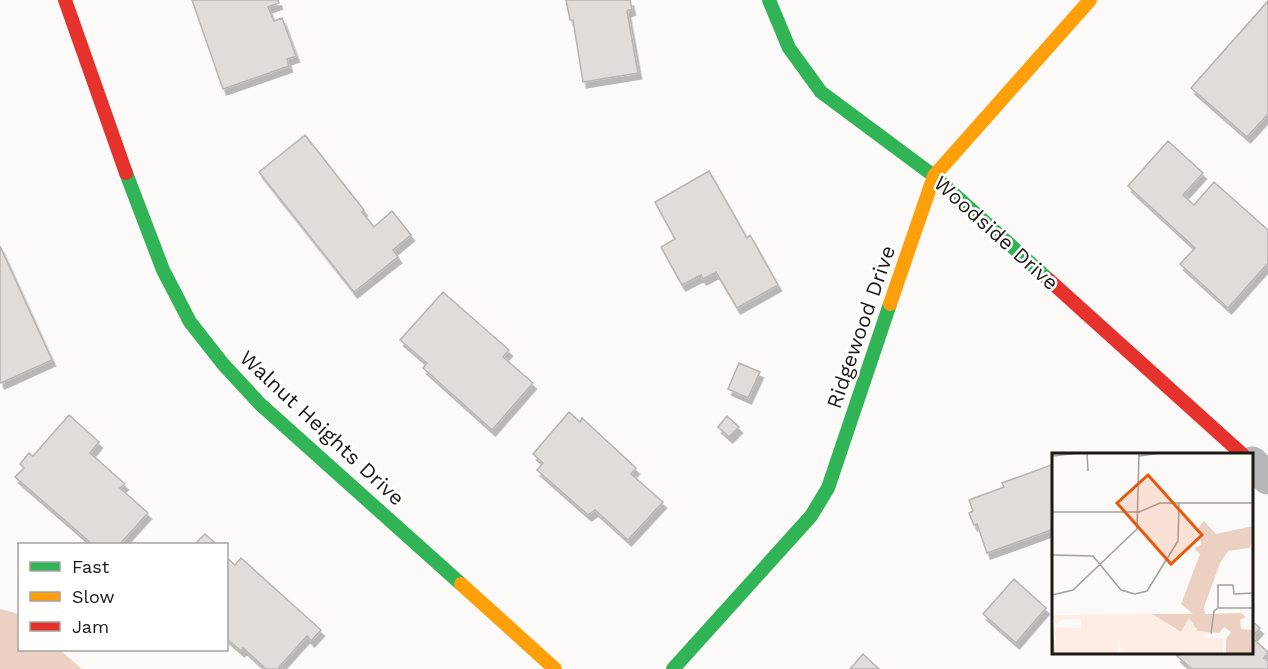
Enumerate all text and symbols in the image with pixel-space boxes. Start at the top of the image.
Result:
street label: Woodside Drive [929,170,1064,295]
street label: Ridgewood Drive [821,242,900,412]
street label: Walnut Heights Drive [235,345,410,510]
inset map [1052,453,1253,654]
legend [18,543,228,651]
text: Fast [72,556,110,577]
text: Slow [72,586,115,607]
text: Jam [72,616,109,637]

